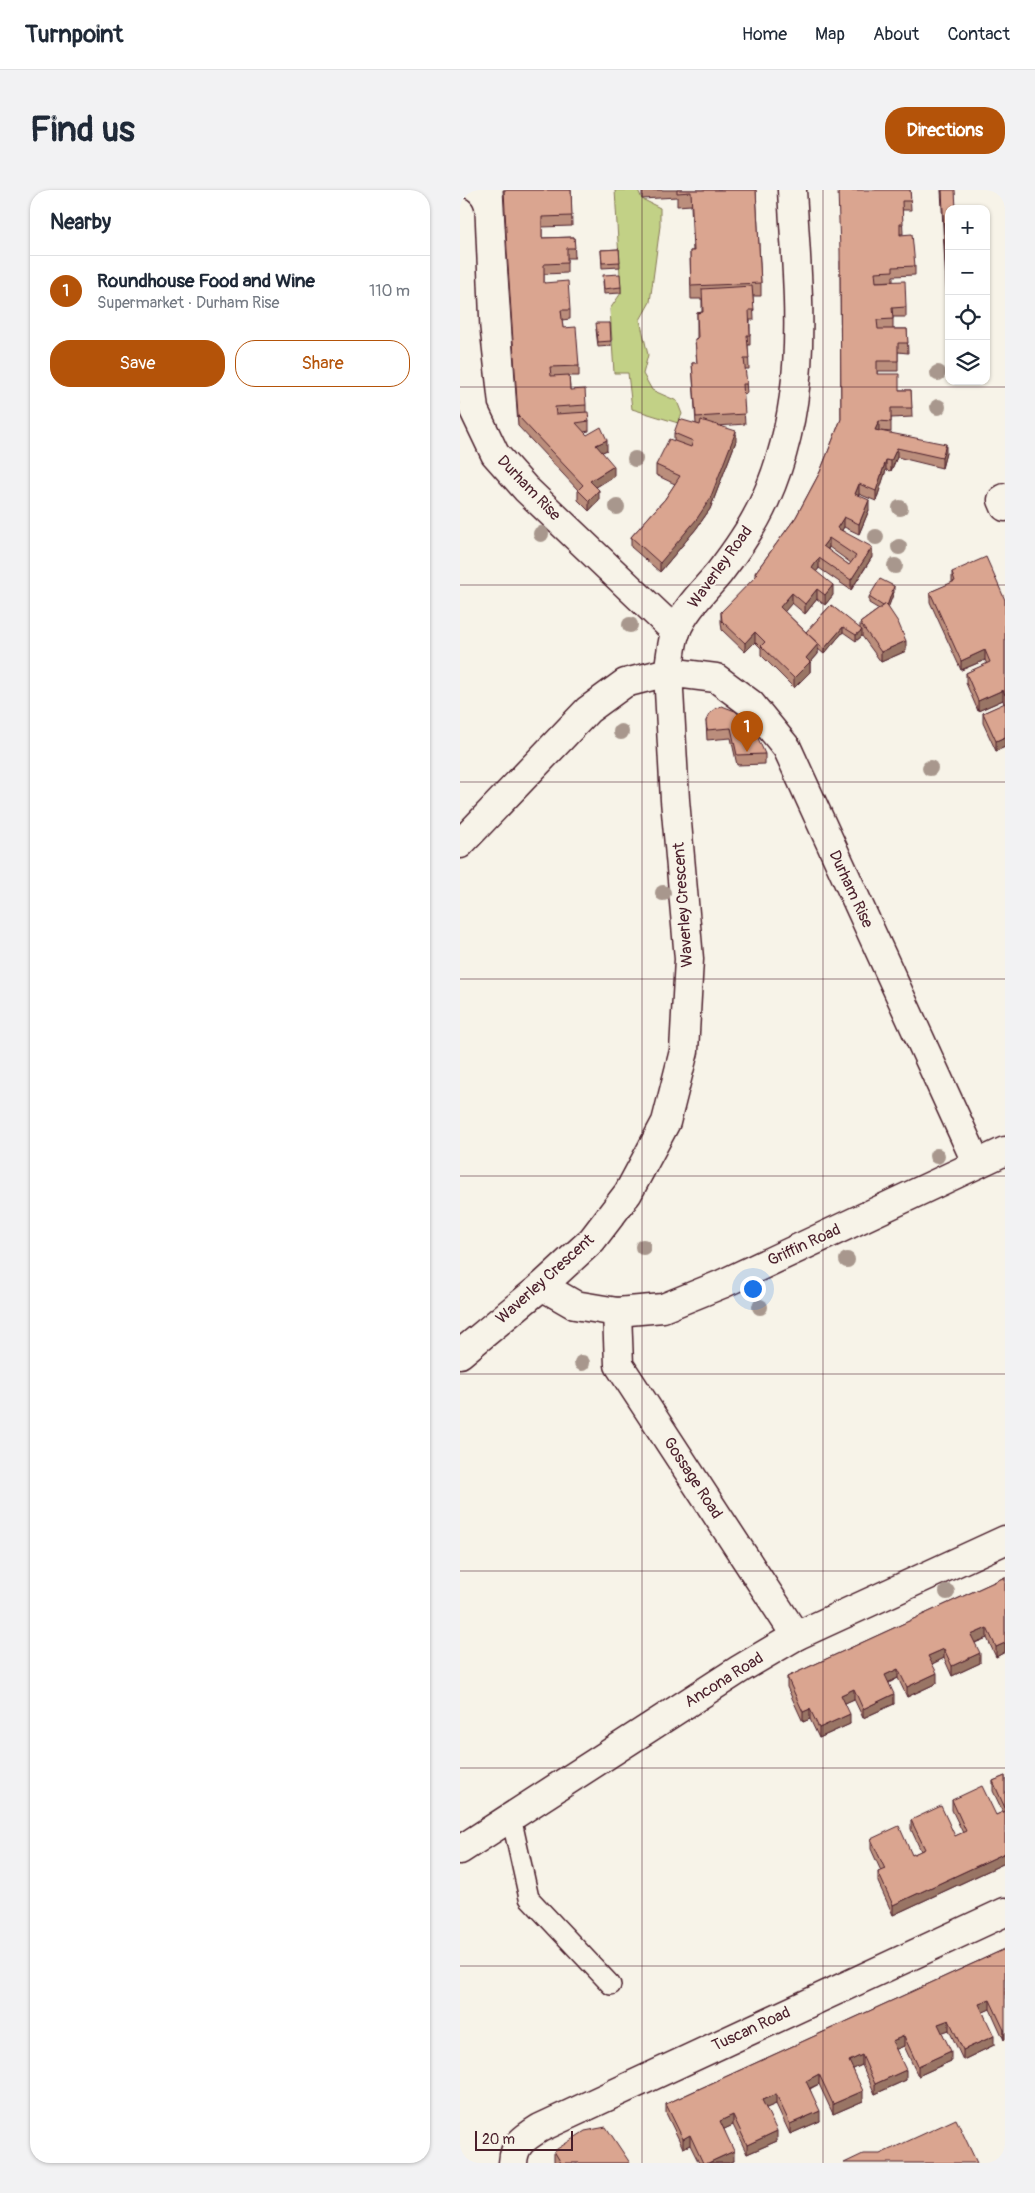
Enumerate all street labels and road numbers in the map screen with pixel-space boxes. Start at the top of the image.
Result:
street label: Durham Rise [493,451,565,525]
street label: Waverley Road [683,522,757,612]
street label: Waverley Crescent [669,841,697,968]
street label: Durham Rise [824,847,878,931]
street label: Griffin Road [764,1219,844,1271]
street label: Waverley Crescent [492,1229,599,1328]
street label: Gossage Road [659,1433,727,1523]
street label: Ancona Road [681,1648,767,1712]
street label: Tuscan Road [709,2002,793,2056]

